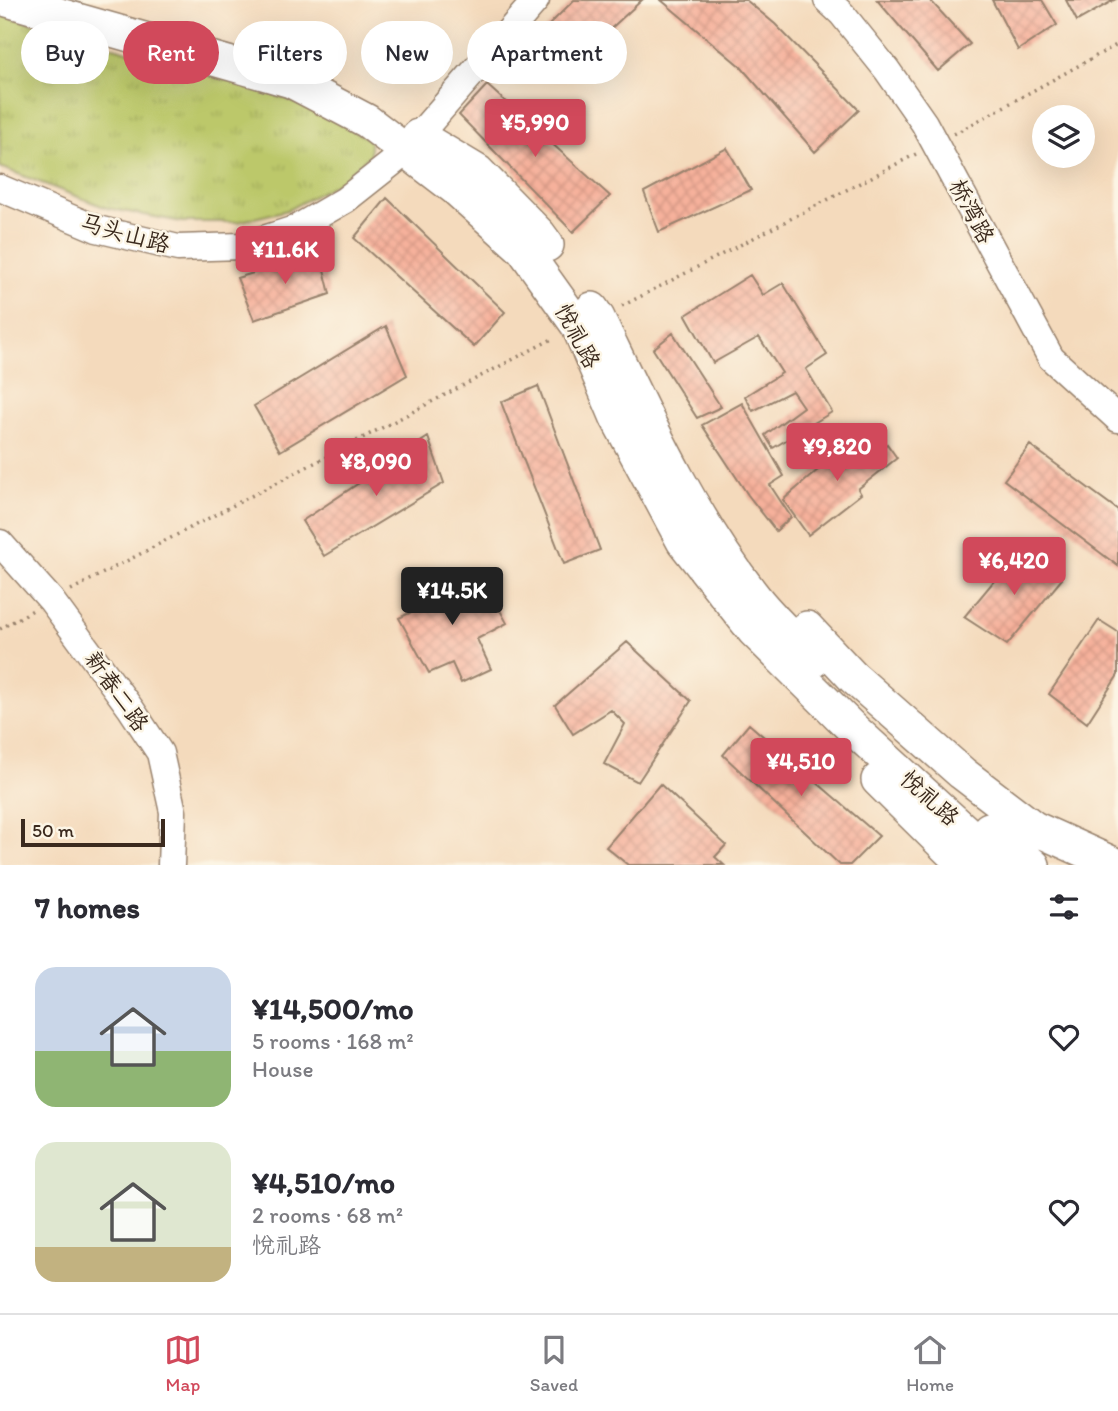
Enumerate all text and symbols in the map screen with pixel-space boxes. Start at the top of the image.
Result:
chip: Buy [21,21,109,84]
chip: Rent [123,21,219,84]
chip: Filters [233,21,347,84]
chip: New [361,21,453,84]
chip: Apartment [467,21,627,84]
pin: ¥5,990 [478,100,592,159]
map controls [1032,105,1095,168]
button: layers [1032,105,1095,168]
text: ¥5,990 [501,108,569,136]
street label: 桥湾路 [943,174,1001,248]
street label: 马头山路 [77,208,173,258]
pin: ¥11.6K [228,226,342,286]
text: ¥11.6K [252,235,318,263]
street label: 悦礼路 [549,299,607,373]
pin: ¥9,820 [780,424,894,483]
text: ¥9,820 [802,432,872,460]
pin: ¥8,090 [319,438,433,498]
text: ¥8,090 [340,447,412,475]
pin: ¥6,420 [957,538,1071,597]
text: ¥6,420 [979,546,1049,574]
pin: ¥14.5K [395,568,509,627]
text: ¥14.5K [417,576,487,604]
street label: 新春二路 [79,645,155,737]
pin: ¥4,510 [744,738,858,798]
text: ¥4,510 [766,747,836,775]
street label: 悦礼路 [895,765,965,831]
scale bar [21,816,164,848]
text: 50 m [32,819,74,842]
icon: filters [1045,888,1083,926]
text: 7 homes [35,889,140,926]
text: ¥14,500/mo [252,990,414,1027]
icon: home [91,995,175,1079]
icon: heart [1045,1018,1083,1056]
text: 5 rooms · 168 m² [252,1027,414,1055]
text: House [252,1055,314,1083]
text: ¥4,510/mo [252,1164,395,1201]
icon: home [91,1170,175,1254]
icon: heart [1045,1193,1083,1231]
text: 2 rooms · 68 m² [252,1201,403,1229]
text: 悦礼路 [252,1231,321,1259]
tab: Map [164,1331,202,1396]
tab: Saved [530,1331,578,1396]
tab: Home [906,1331,954,1396]

